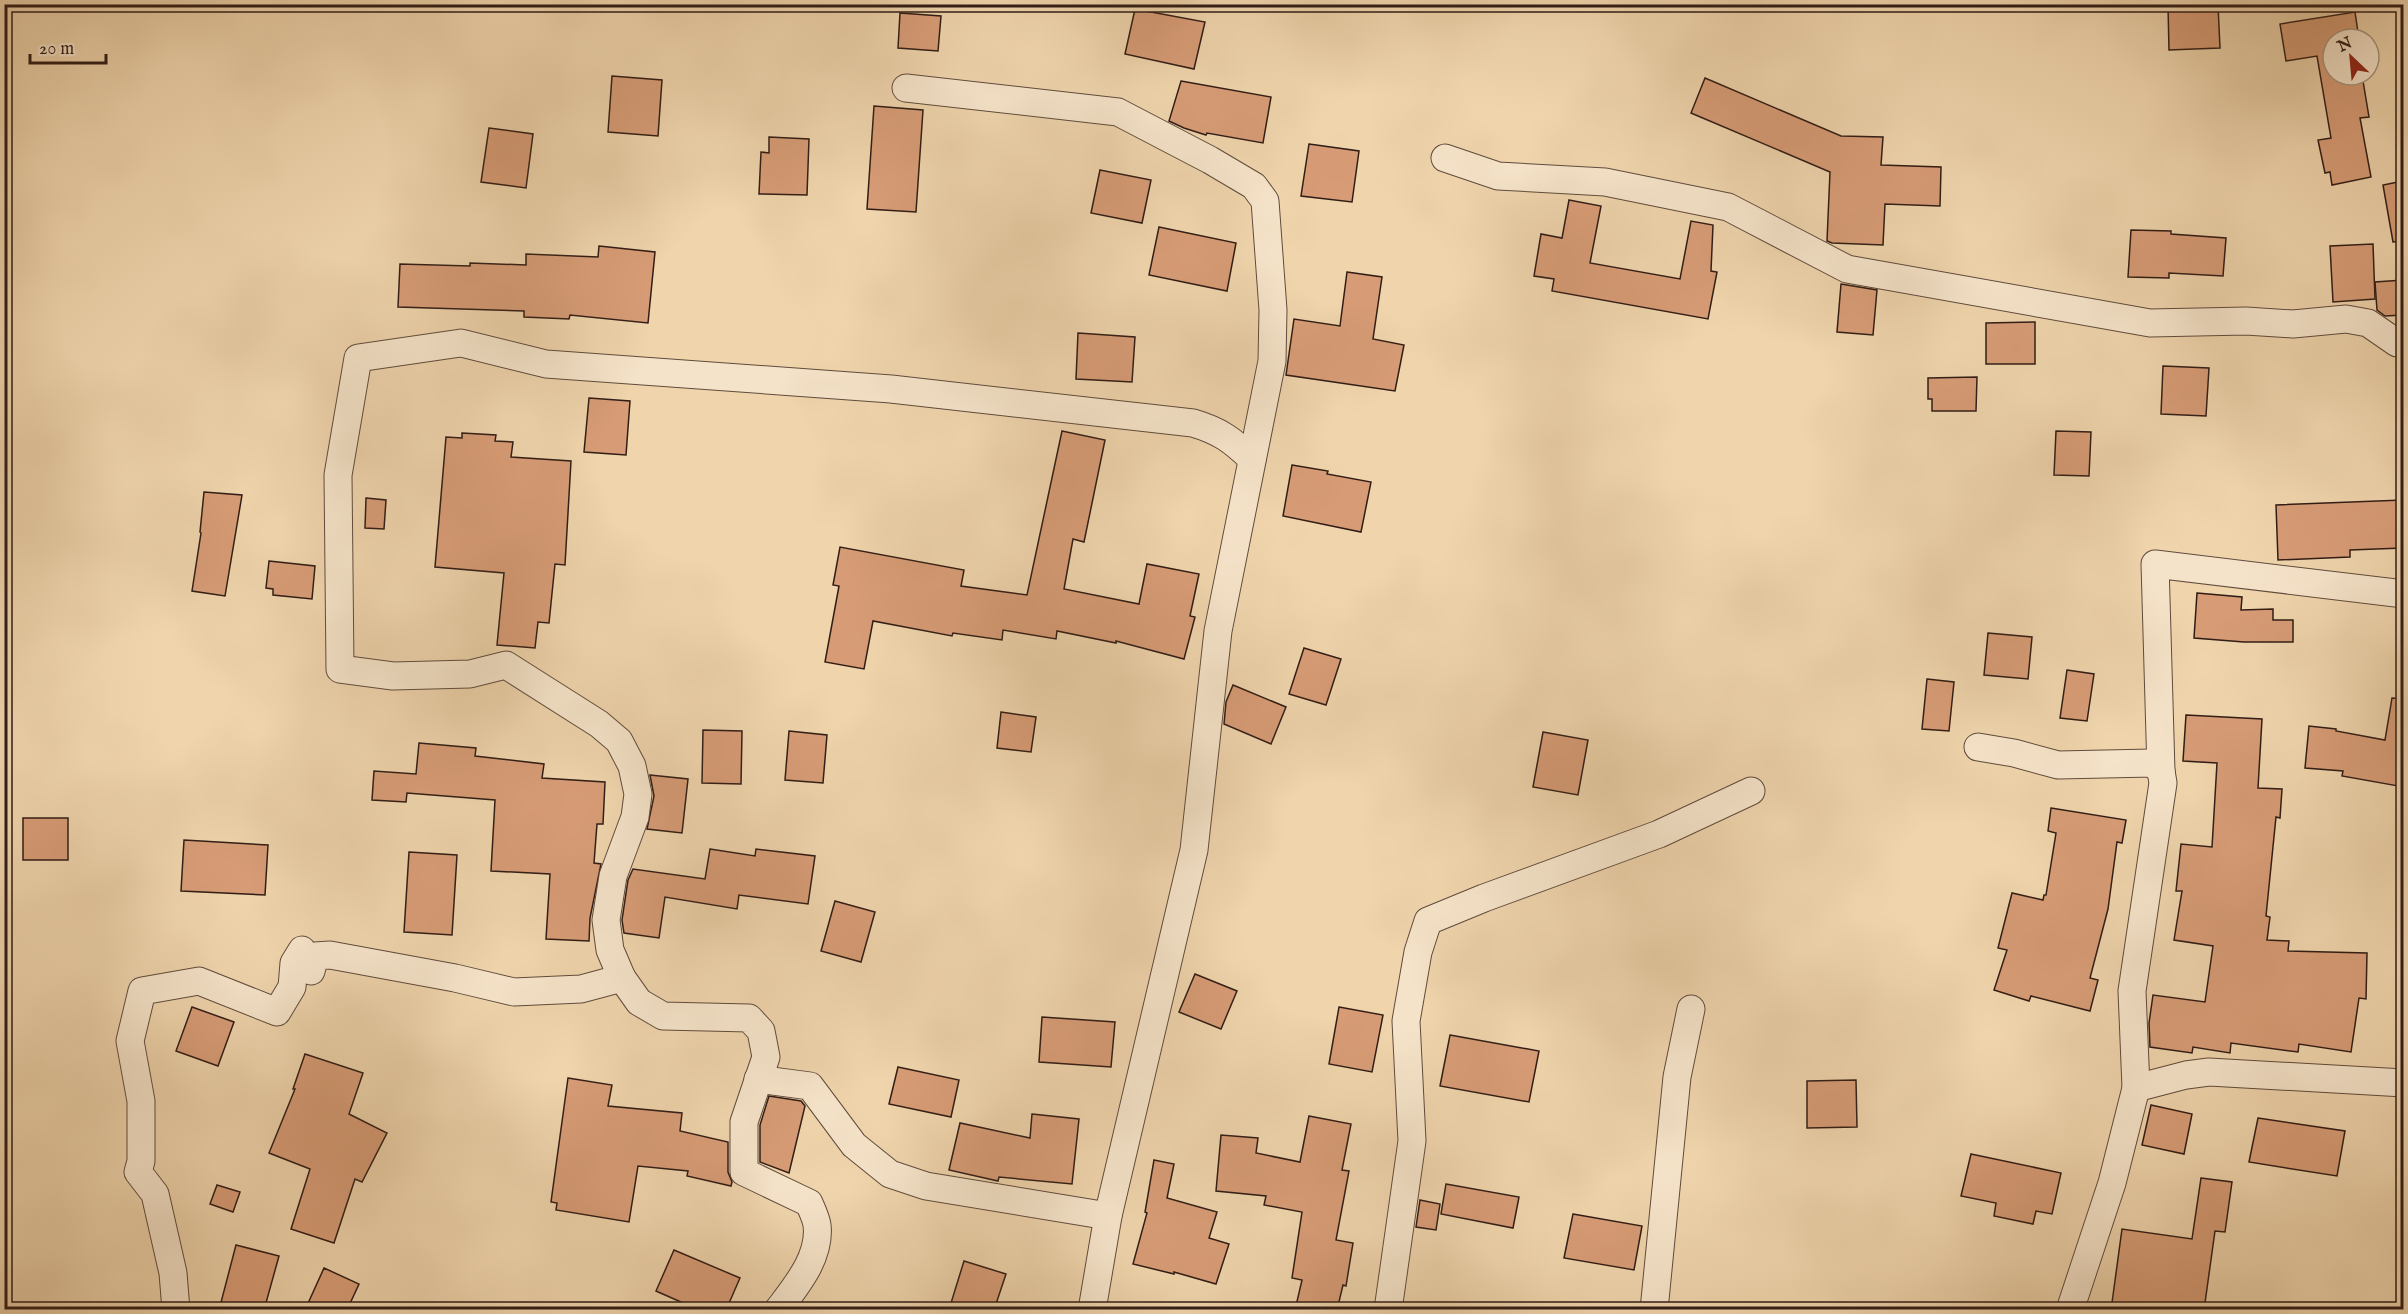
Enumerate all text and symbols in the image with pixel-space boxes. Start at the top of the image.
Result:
scale bar [30,27,106,65]
north arrow [2321,27,2381,87]
text: N [2334,33,2356,58]
text: 20 m [39,38,74,61]

